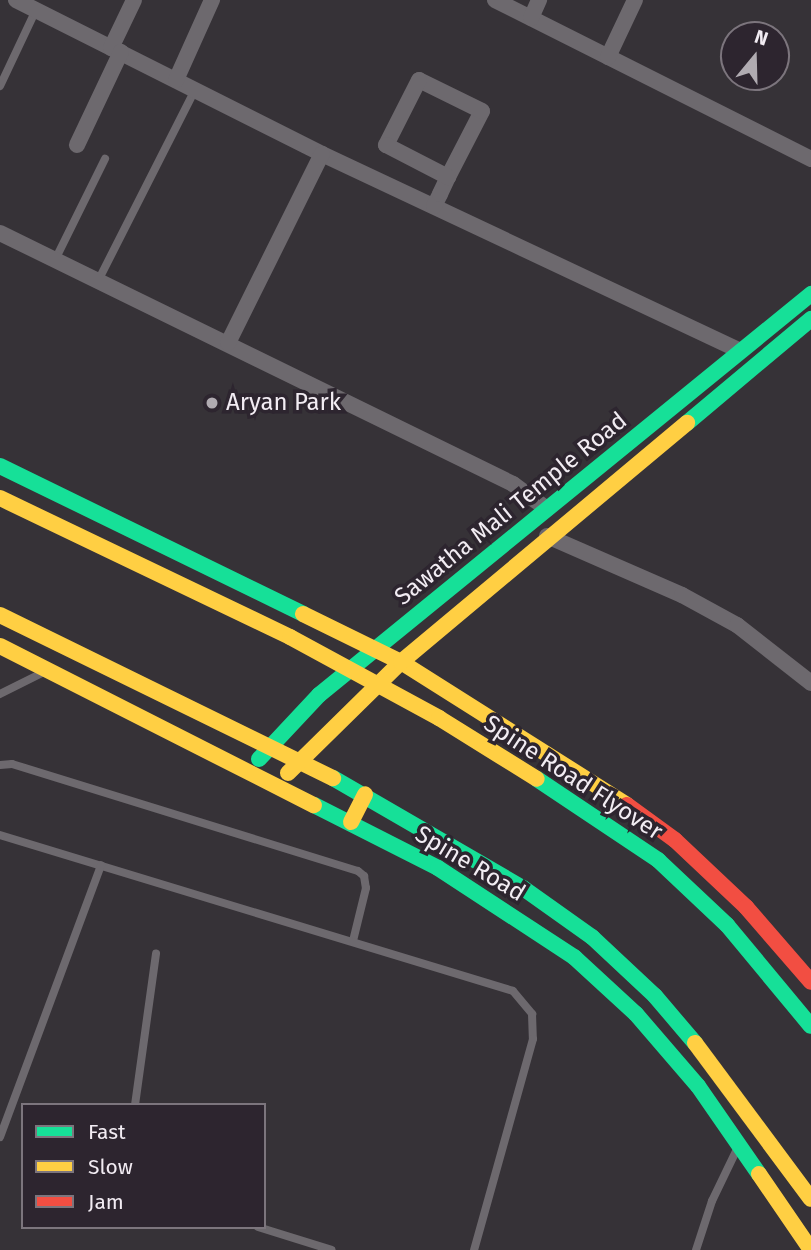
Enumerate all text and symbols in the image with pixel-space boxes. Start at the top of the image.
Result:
north arrow [720,21,790,91]
text: N [752,25,771,50]
place label: Aryan Park [226,389,341,417]
marker: Aryan Park [204,395,220,411]
street label: Sawatha Mali Temple Road [389,406,633,612]
street label: Spine Road Flyover [478,709,668,847]
street label: Spine Road [410,820,530,908]
legend [21,1103,266,1229]
text: Fast [88,1119,126,1145]
text: Slow [88,1154,133,1180]
text: Jam [88,1189,124,1215]

